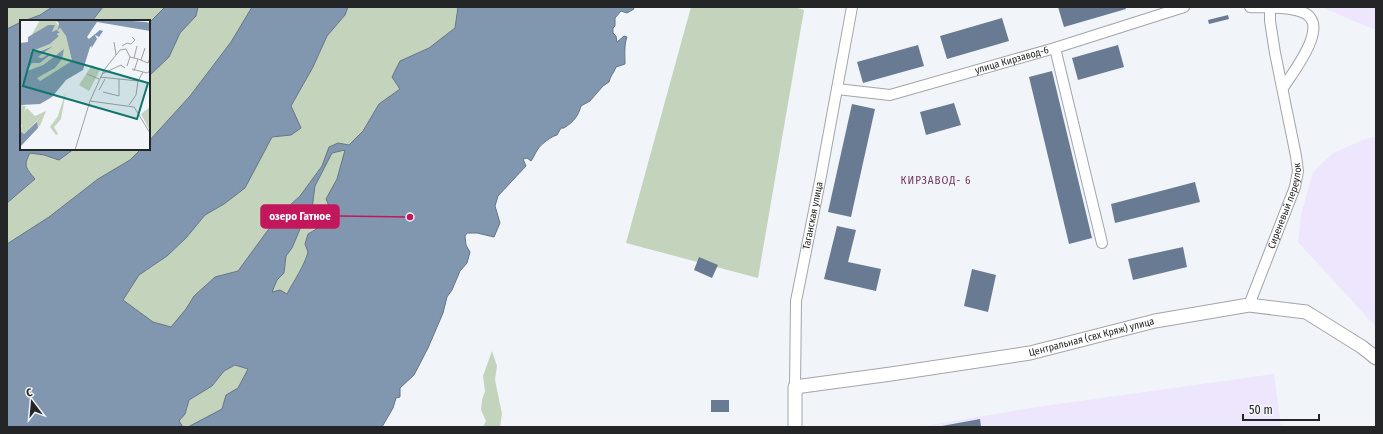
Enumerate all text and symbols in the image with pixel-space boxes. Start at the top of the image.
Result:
inset map [20,20,150,150]
street label: улица Кирзавод-6 [973,44,1050,77]
street label: Сиреневый переулок [1266,162,1304,250]
district label: КИРЗАВОД- 6 [901,174,971,187]
street label: Таганская улица [800,181,826,251]
callout: озеро Гатное [261,205,339,228]
text: озеро Гатное [269,210,331,223]
street label: Центральная (свх Кряж) улица [1028,315,1156,359]
north arrow [12,382,52,422]
text: С [25,386,34,400]
scale bar [1243,396,1319,422]
text: 50 m [1249,403,1273,417]

